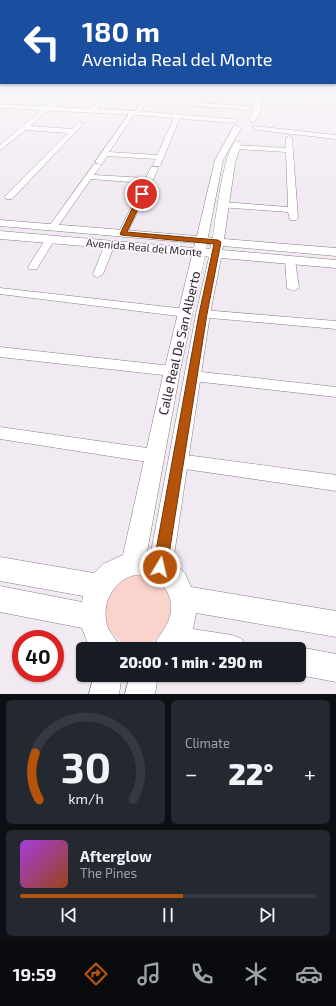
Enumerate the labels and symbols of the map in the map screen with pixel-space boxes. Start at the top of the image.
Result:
pin [125,177,159,211]
street label: Avenida Real del Monte [85,235,203,259]
street label: Calle Real De San Alberto [155,269,203,417]
position arrow [139,546,181,588]
speed limit sign: 40 [12,630,64,682]

